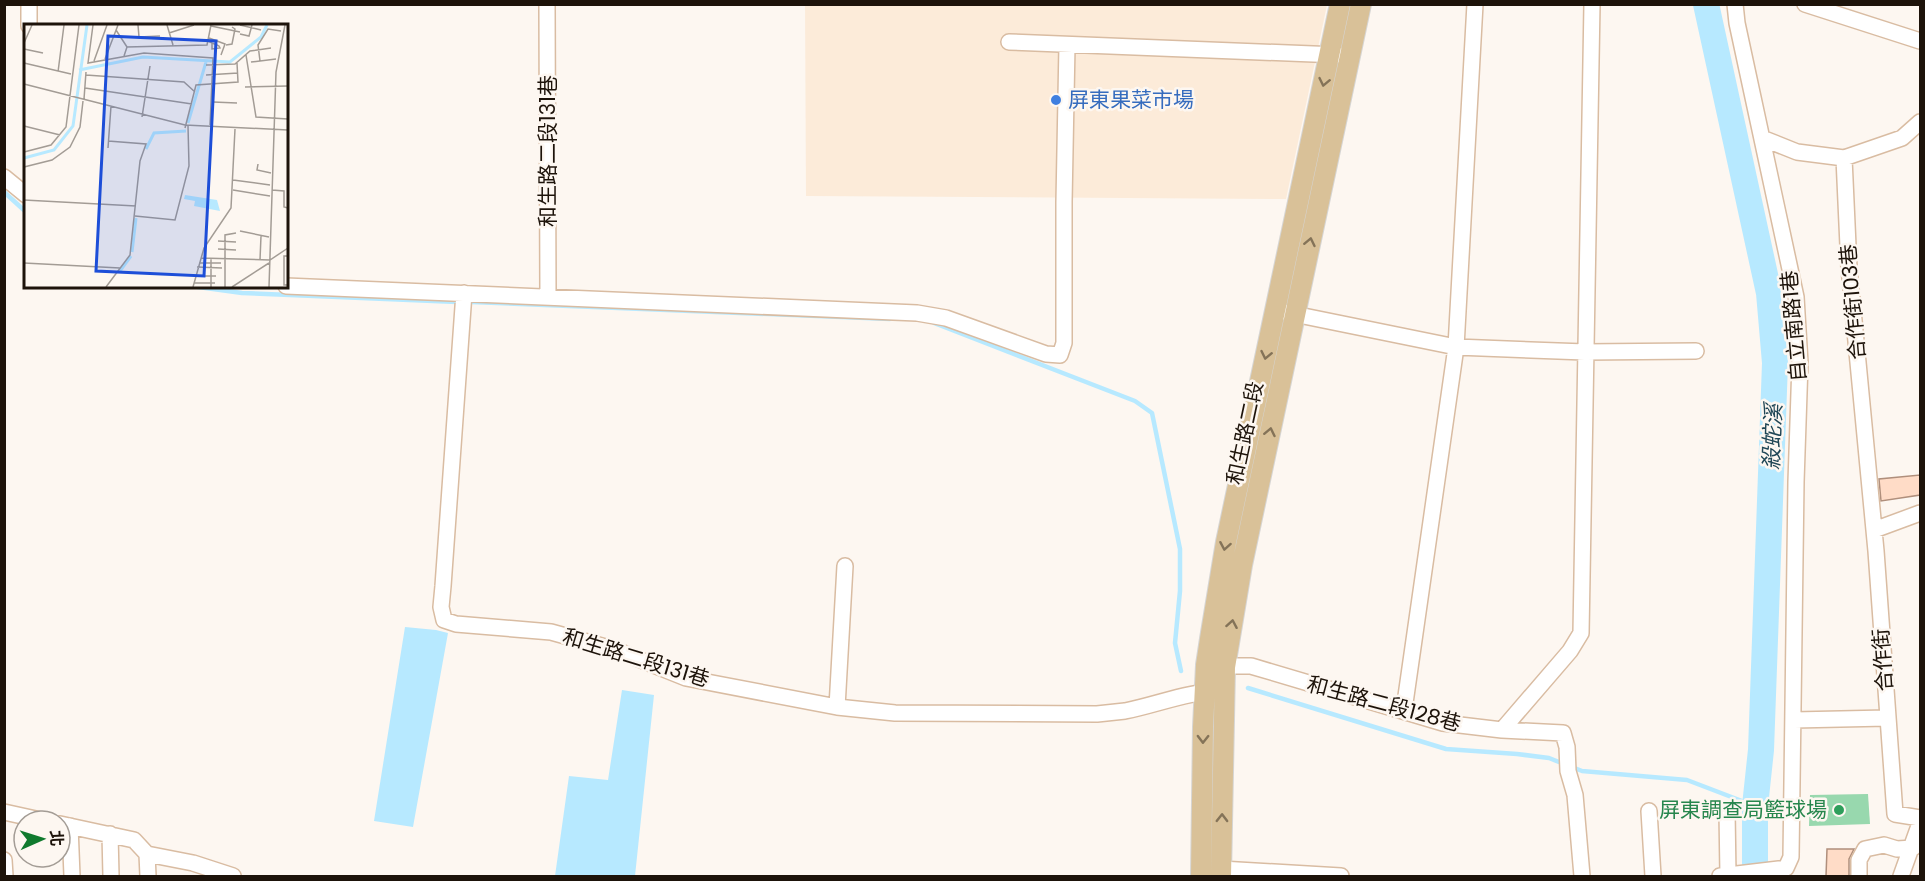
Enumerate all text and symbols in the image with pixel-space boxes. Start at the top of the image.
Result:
inset map [24,24,288,288]
street label: 和生路二段131巷 [533,75,562,227]
one-way arrow [1318,77,1331,87]
place label: 屏東果菜市場 [1068,85,1194,114]
marker: 屏東果菜市場 [1049,93,1063,107]
one-way arrow [1303,237,1316,247]
street label: 合作街103巷 [1833,243,1872,361]
street label: 自立南路1巷 [1774,269,1813,383]
one-way arrow [1260,350,1273,360]
street label: 和生路二段 [1219,379,1270,487]
water label: 殺蛇溪 [1756,401,1789,471]
one-way arrow [1263,428,1276,438]
one-way arrow [1220,541,1232,551]
one-way arrow [1225,619,1237,628]
street label: 和生路二段131巷 [559,621,713,694]
street label: 合作街 [1866,628,1899,692]
street label: 和生路二段128巷 [1304,669,1464,738]
one-way arrow [1197,735,1209,744]
place label: 屏東調查局籃球場 [1659,795,1827,824]
marker: 屏東調查局籃球場 [1832,803,1846,817]
north arrow [12,809,72,869]
one-way arrow [1216,814,1228,823]
text: 北 [45,830,68,847]

